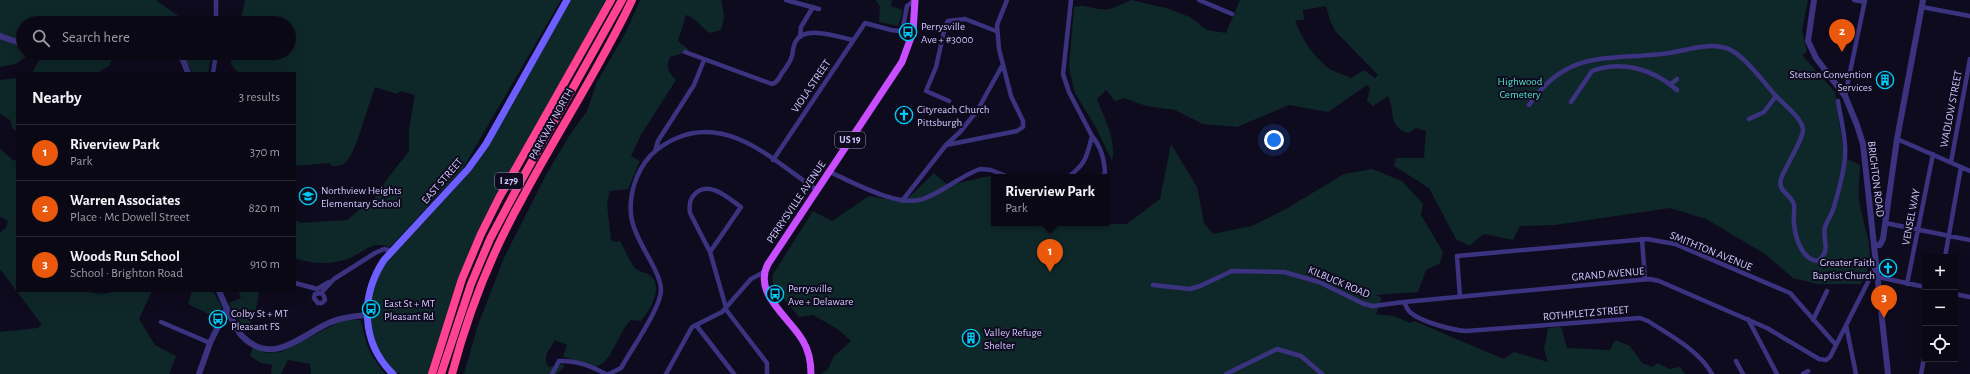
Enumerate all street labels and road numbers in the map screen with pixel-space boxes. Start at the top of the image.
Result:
street label: VIOLA STREET [789,57,833,114]
street label: WADLOW STREET [1938,69,1964,148]
street label: PARKWAY NORTH [527,87,575,161]
road number: US 19 [835,132,865,148]
street label: BRIGHTON ROAD [1866,140,1886,218]
street label: EAST STREET [419,156,465,206]
street label: PERRYSVILLE AVENUE [764,158,828,245]
road number: I 279 [495,173,523,189]
street label: VENSEL WAY [1900,188,1922,246]
street label: SMITHTON AVENUE [1668,229,1755,273]
street label: KILBUCK ROAD [1306,264,1372,300]
street label: GRAND AVENUE [1571,265,1645,283]
street label: ROTHPLETZ STREET [1542,304,1630,322]

